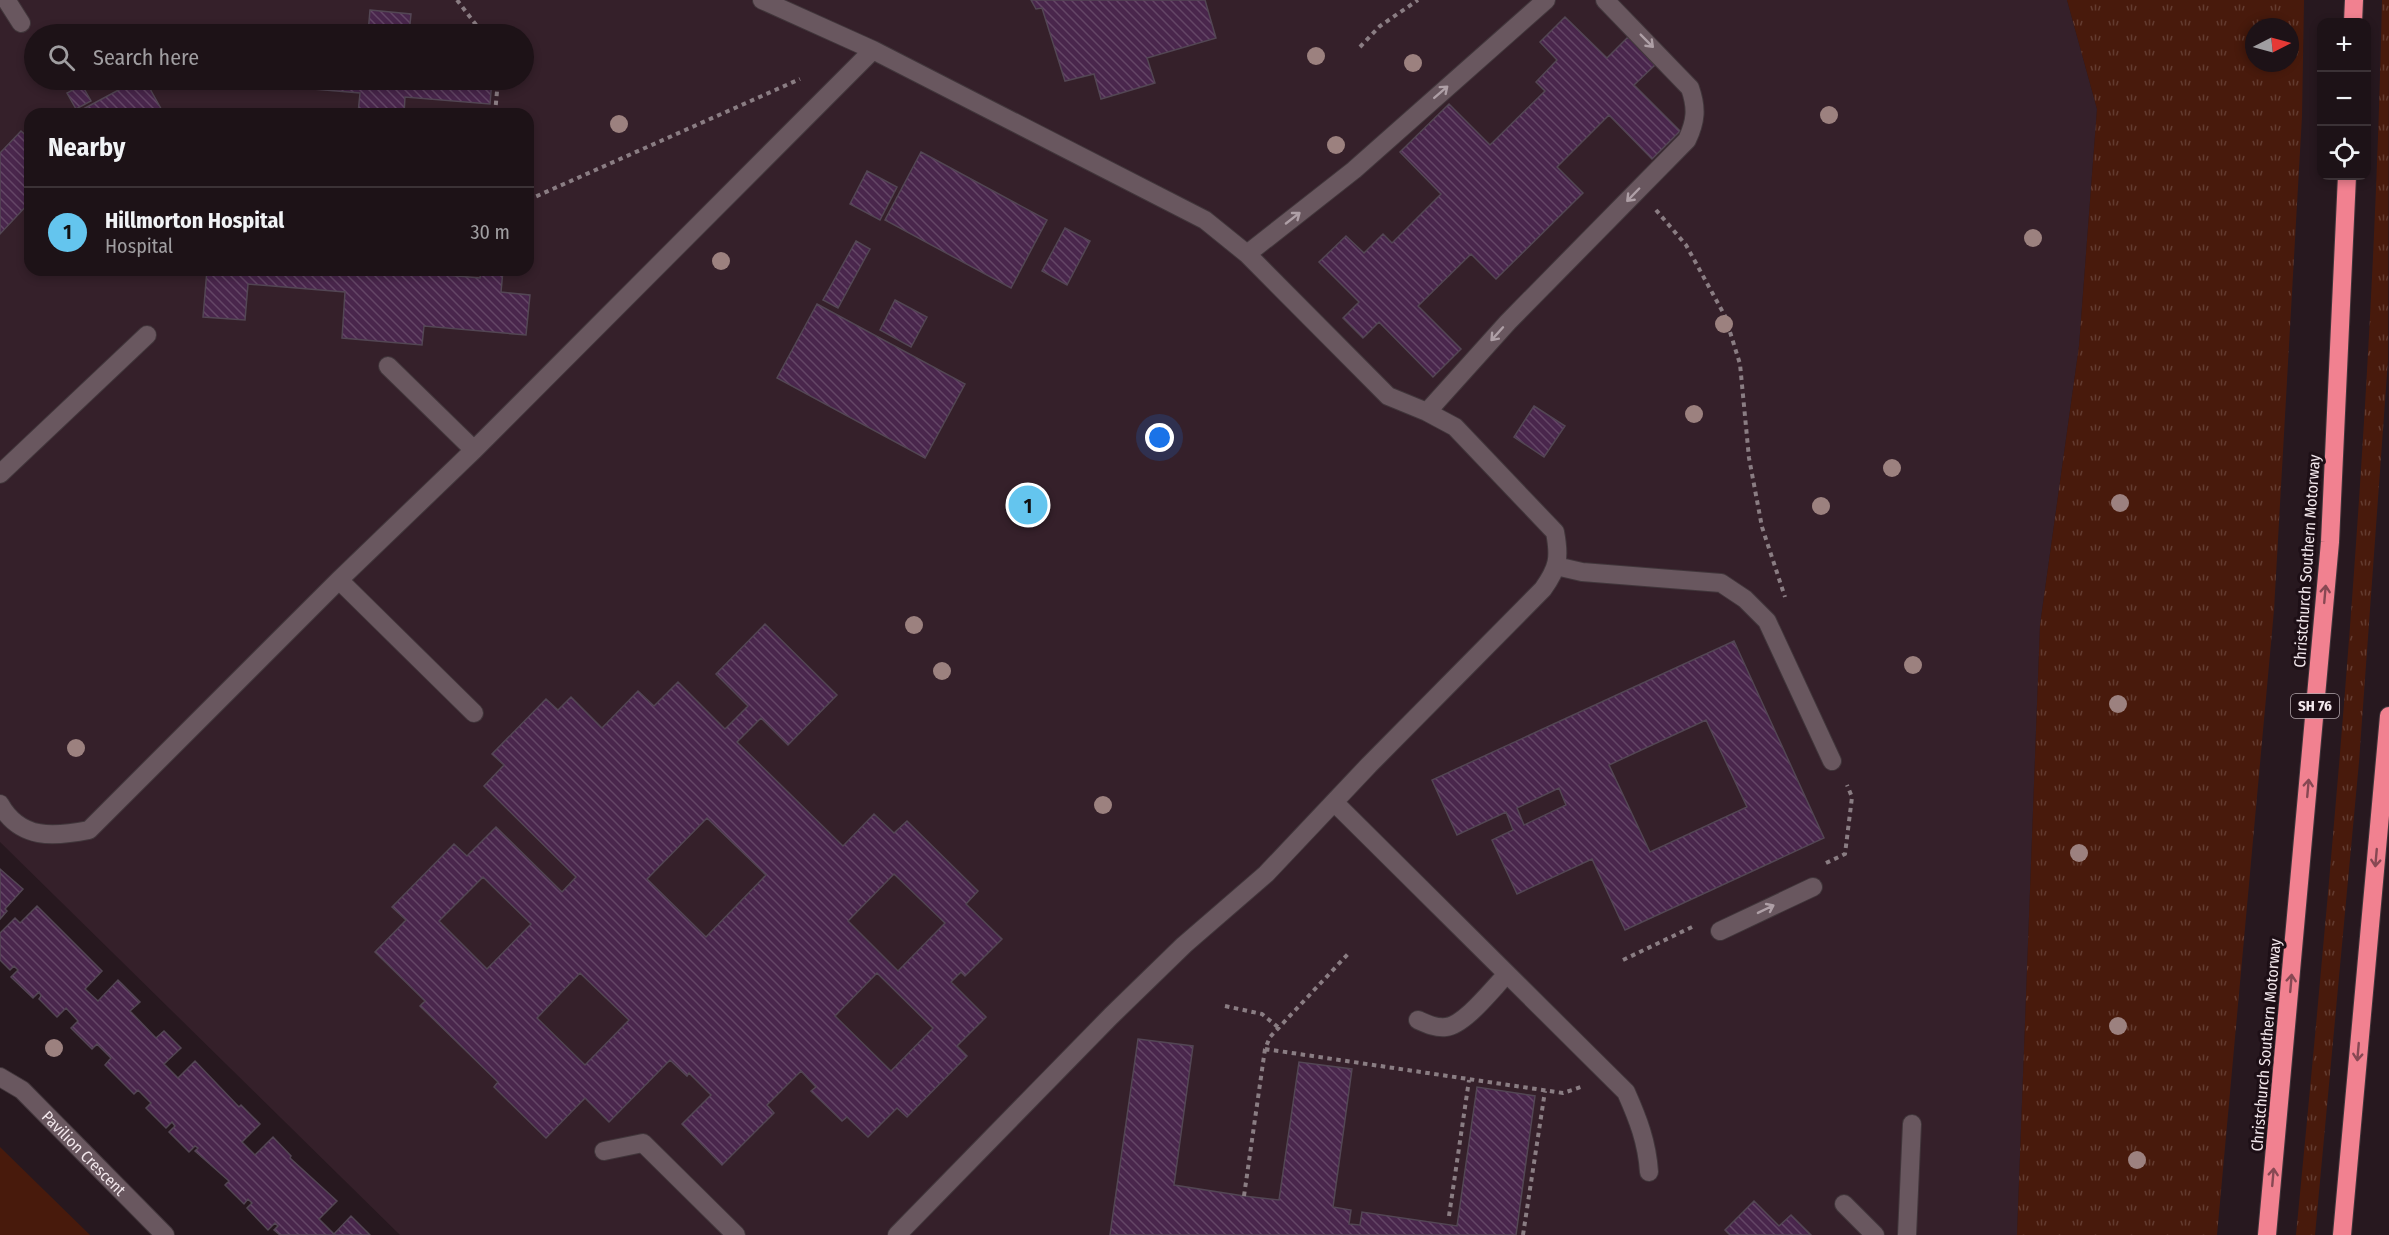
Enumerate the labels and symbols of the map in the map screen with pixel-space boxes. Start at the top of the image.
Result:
north arrow [2245,18,2299,72]
one-way arrow [1639,34,1654,49]
one-way arrow [1433,85,1448,99]
one-way arrow [1625,187,1640,202]
one-way arrow [1285,211,1301,224]
one-way arrow [1490,327,1504,342]
your location [1145,423,1174,452]
street label: Christchurch Southern Motorway [2290,453,2324,668]
pin: 1 [1008,482,1048,528]
one-way arrow [2320,585,2331,605]
road number: SH 76 [2291,694,2339,718]
one-way arrow [2303,779,2314,799]
one-way arrow [2370,848,2381,868]
one-way arrow [1757,903,1775,915]
street label: Christchurch Southern Motorway [2247,937,2285,1152]
one-way arrow [2286,973,2297,993]
one-way arrow [2352,1042,2363,1062]
street label: Pavilion Crescent [38,1107,130,1200]
one-way arrow [2268,1167,2279,1187]

